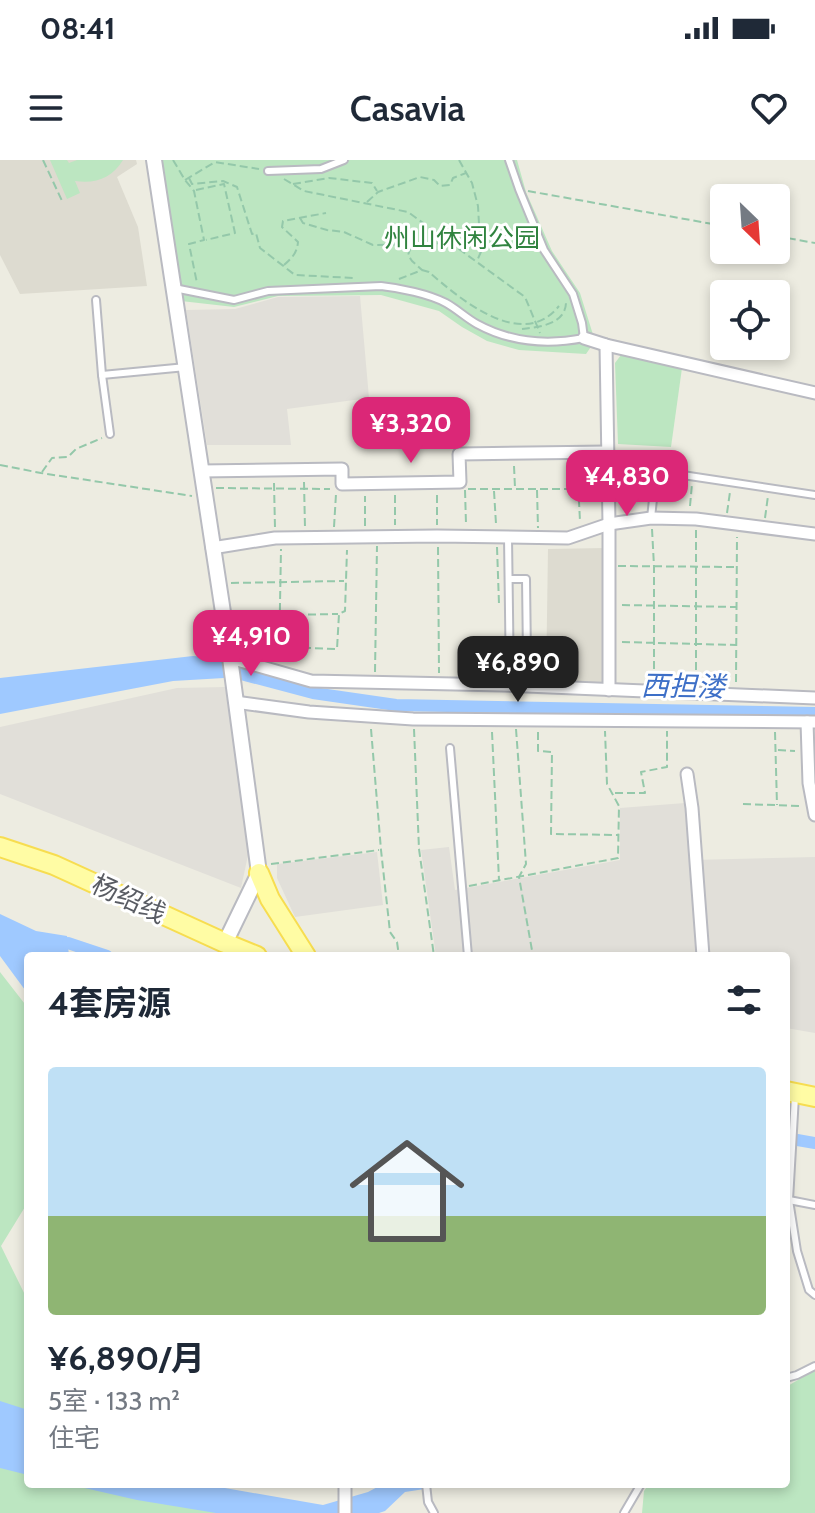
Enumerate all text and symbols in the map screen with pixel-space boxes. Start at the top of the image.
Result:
text: 08:41 [40,10,115,47]
icon: menu [24,86,68,130]
text: Casavia [350,86,465,130]
icon: heart [747,86,791,130]
north arrow [710,184,790,264]
map controls [710,184,790,360]
park label: 州山休闲公园 [384,222,540,254]
button: locate [710,280,790,360]
pin: ¥3,320 [346,397,476,465]
text: ¥3,320 [370,407,452,439]
pin: ¥4,830 [562,450,692,518]
text: ¥4,830 [584,460,670,492]
pin: ¥4,910 [186,610,316,678]
text: ¥4,910 [211,620,291,652]
pin: ¥6,890 [453,636,583,704]
text: ¥6,890 [475,646,561,678]
water label: 西担溇 [641,668,728,704]
street label: 杨绍线 [87,868,171,930]
icon: filters [722,978,766,1022]
text: 4套房源 [48,982,171,1024]
icon: home [335,1119,479,1263]
text: ¥6,890/月 [48,1337,205,1379]
text: 5室 · 133 m² [48,1385,180,1417]
text: 住宅 [48,1422,100,1454]

